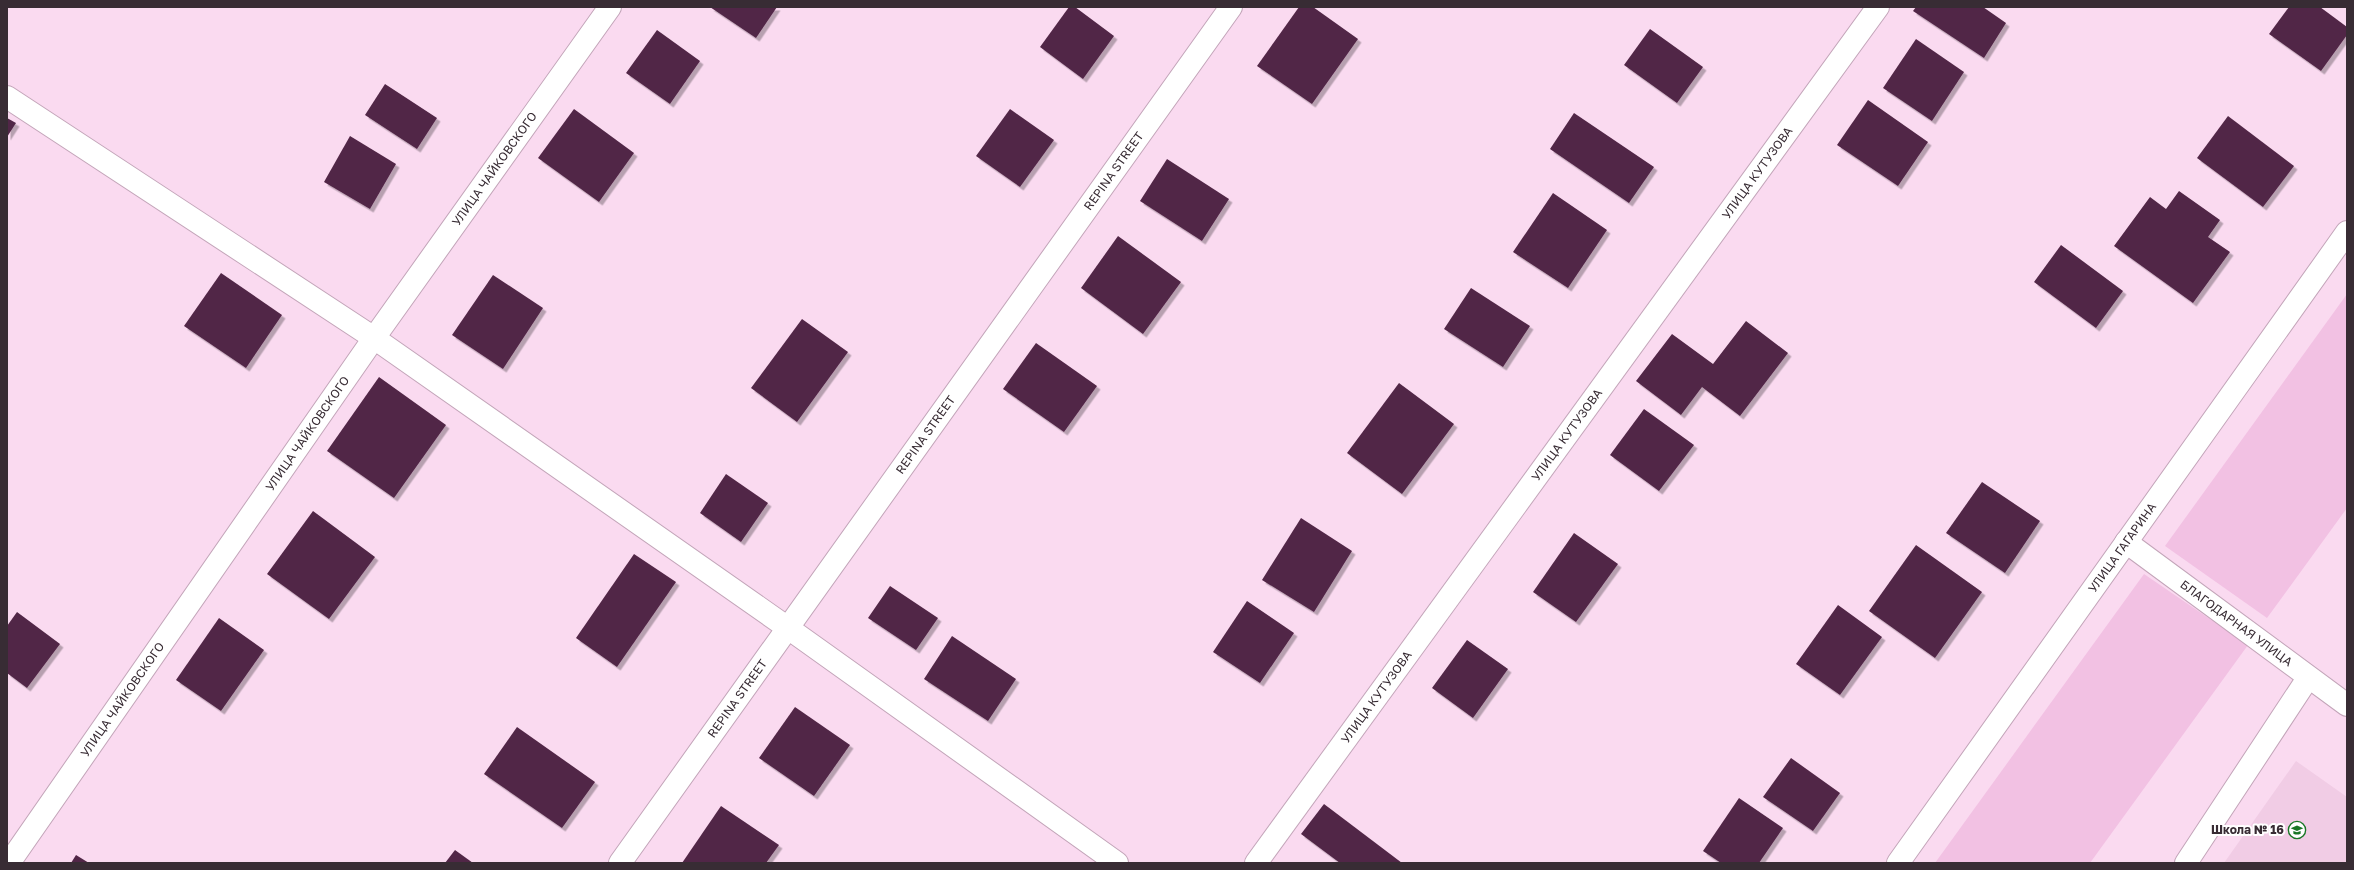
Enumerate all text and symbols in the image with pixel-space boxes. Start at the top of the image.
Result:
street label: УЛИЦА ЧАЙКОВСКОГО [448,109,540,229]
street label: УЛИЦА КУТУЗОВА [1719,124,1796,222]
street label: REPINA STREET [1080,128,1147,213]
street label: УЛИЦА ЧАЙКОВСКОГО [262,373,352,494]
street label: УЛИЦА КУТУЗОВА [1528,386,1605,484]
street label: REPINA STREET [892,392,959,477]
street label: УЛИЦА ГАГАРИНА [2085,499,2159,595]
street label: БЛАГОДАРНАЯ УЛИЦА [2177,577,2296,669]
street label: УЛИЦА ЧАЙКОВСКОГО [77,639,167,760]
street label: УЛИЦА КУТУЗОВА [1338,648,1415,746]
street label: REPINA STREET [704,656,770,740]
school or university icon: Школа № 16 [2287,820,2307,840]
place label: Школа № 16 [2211,822,2284,837]

